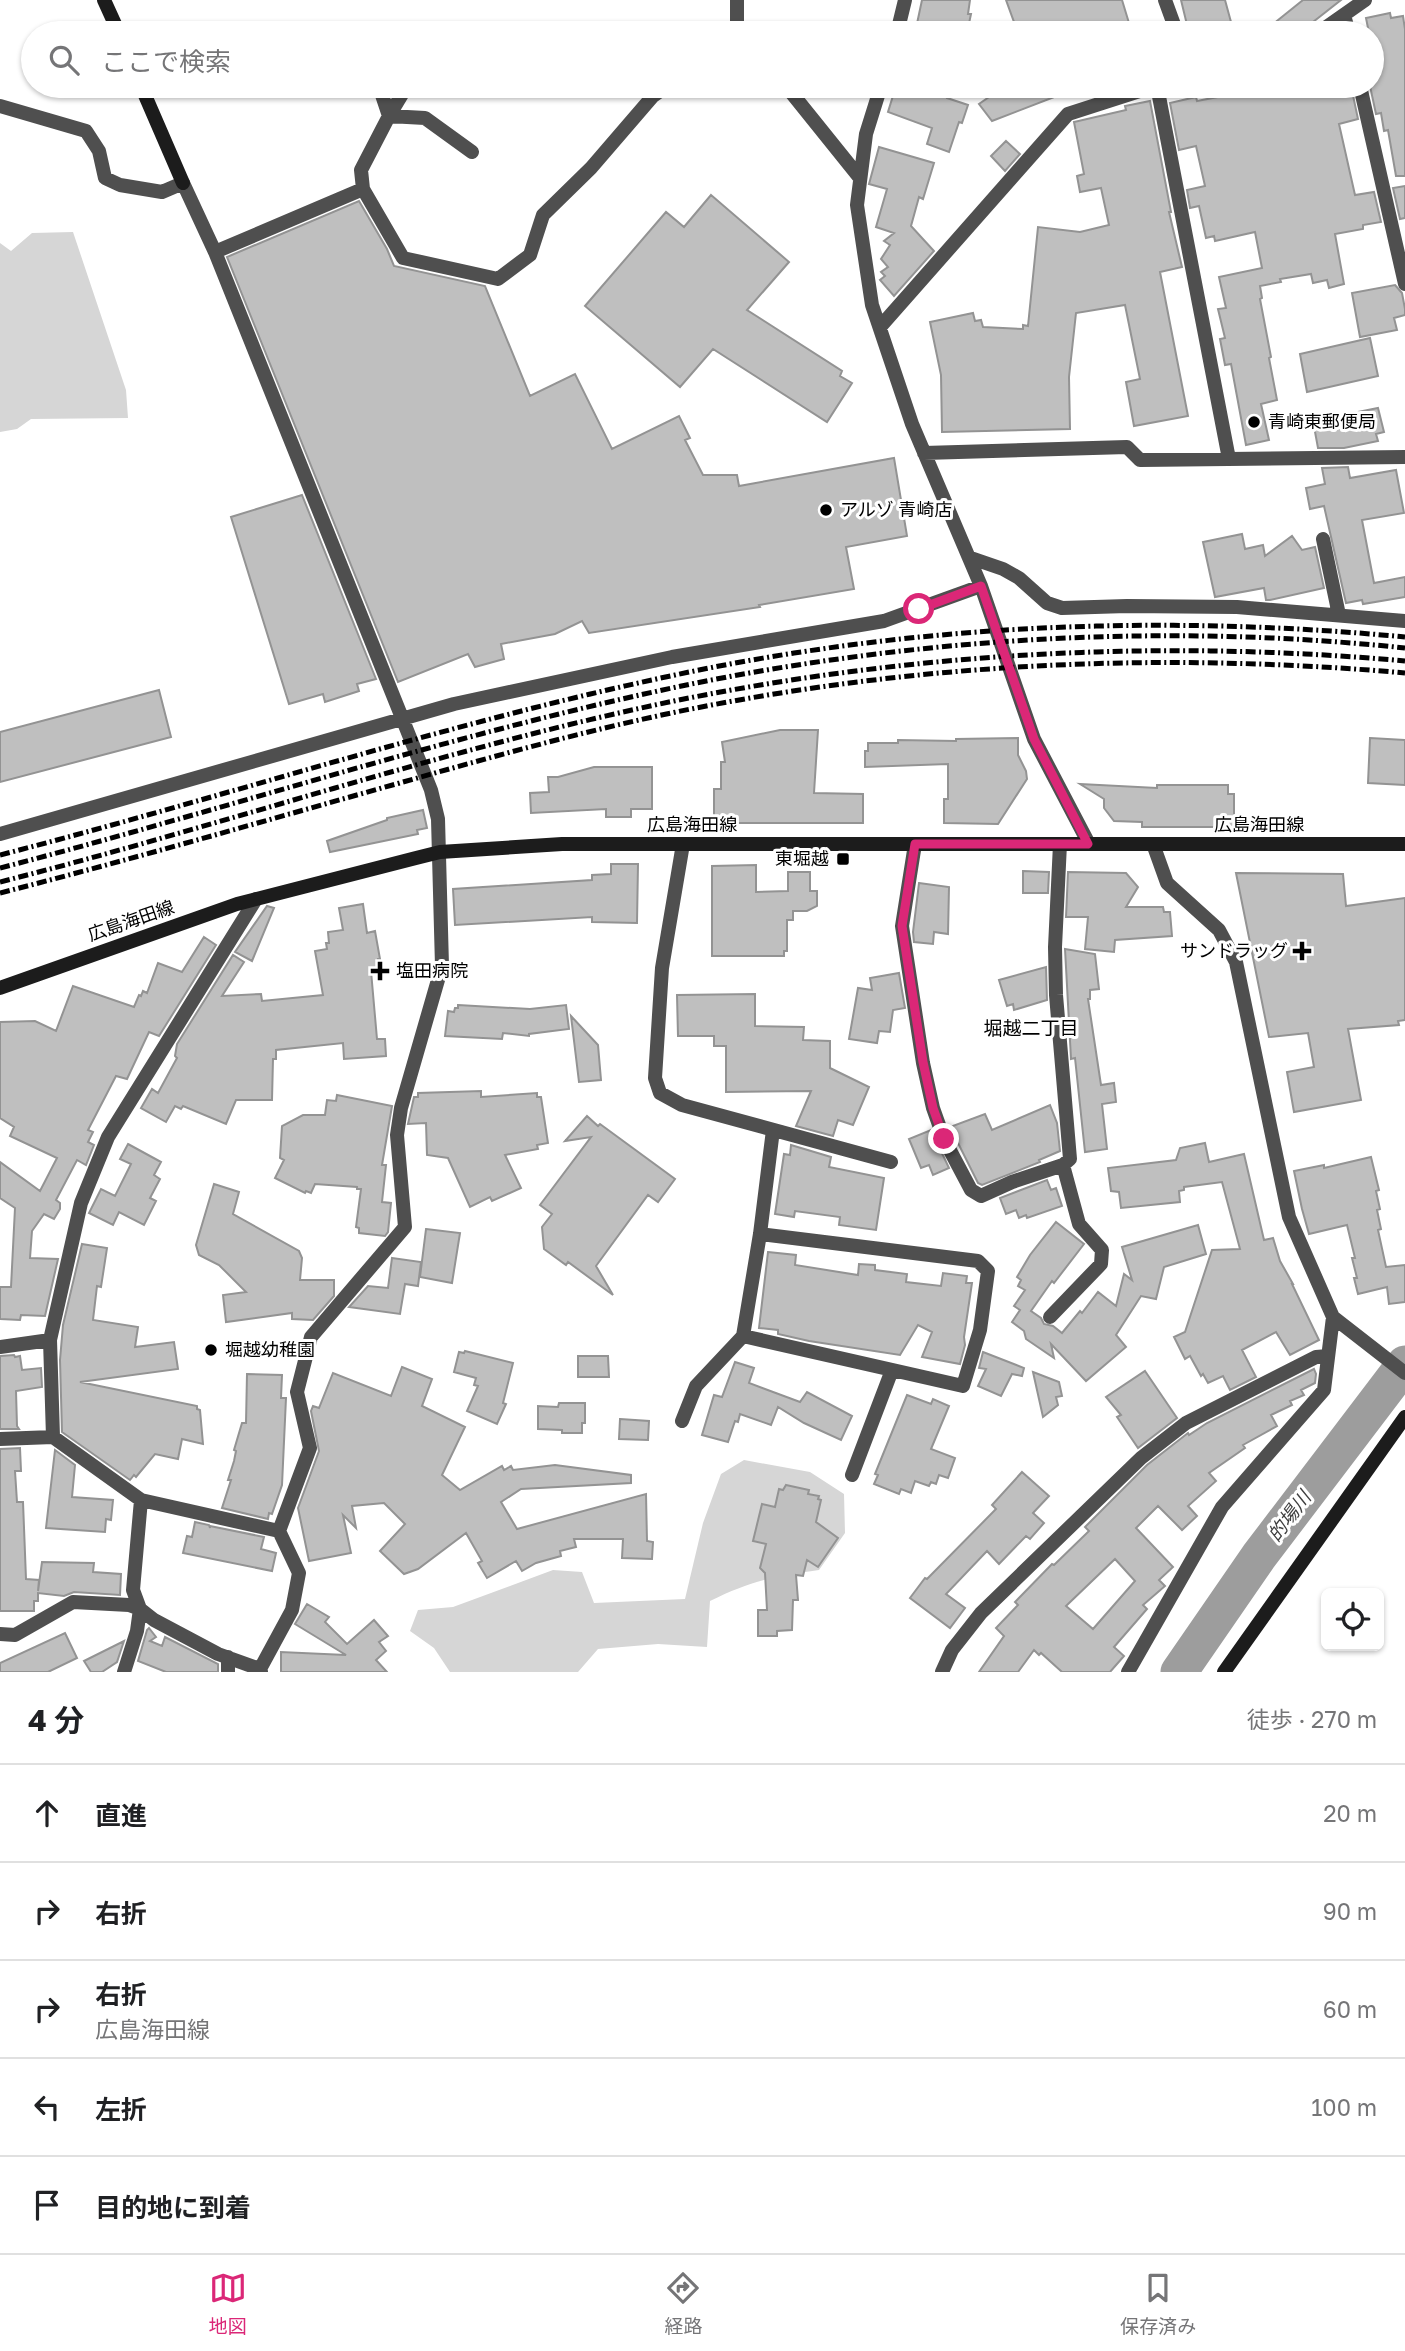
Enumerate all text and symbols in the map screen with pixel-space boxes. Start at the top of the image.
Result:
search box [21,21,1384,98]
icon: search [45,41,83,79]
text: ここで検索 [101,46,231,77]
place label: 青崎東郵便局 [1268,410,1376,432]
marker: 青崎東郵便局 [1246,414,1262,430]
place label: アルゾ 青崎店 [840,498,952,520]
marker: アルゾ 青崎店 [818,502,834,518]
route start [903,593,934,624]
street label: 広島海田線 [647,813,737,835]
street label: 広島海田線 [1214,813,1304,835]
place label: 東堀越 [775,847,829,869]
marker: 東堀越 [835,851,851,867]
street label: 広島海田線 [85,895,177,945]
place label: サンドラッグ [1180,939,1288,961]
marker: サンドラッグ [1294,943,1310,959]
place label: 塩田病院 [396,959,468,981]
marker: 塩田病院 [370,961,390,981]
district label: 堀越二丁目 [983,1016,1079,1039]
route end [928,1123,959,1154]
place label: 堀越幼稚園 [225,1338,315,1360]
marker: 堀越幼稚園 [203,1342,219,1358]
water label: 的場川 [1262,1484,1316,1545]
map controls [1321,1588,1384,1651]
button: locate [1321,1588,1384,1651]
text: 4 分 [28,1702,84,1738]
text: 徒歩 · 270 m [1247,1705,1377,1733]
icon: ahead [28,1794,66,1832]
text: 20 m [1323,1799,1377,1827]
text: 直進 [95,1800,147,1831]
icon: right [28,1892,66,1930]
text: 90 m [1323,1897,1377,1925]
text: 右折 [95,1898,147,1929]
text: 右折 [95,1979,147,2010]
icon: right [28,1990,66,2028]
text: 60 m [1323,1995,1377,2023]
text: 広島海田線 [95,2015,210,2043]
icon: left [28,2088,66,2126]
text: 100 m [1311,2093,1377,2121]
text: 左折 [95,2094,147,2125]
icon: arrive [28,2186,66,2224]
text: 目的地に到着 [95,2192,251,2223]
tab: 地図 [209,2269,247,2338]
tab: 経路 [664,2269,702,2338]
tab: 保存済み [1120,2269,1196,2338]

